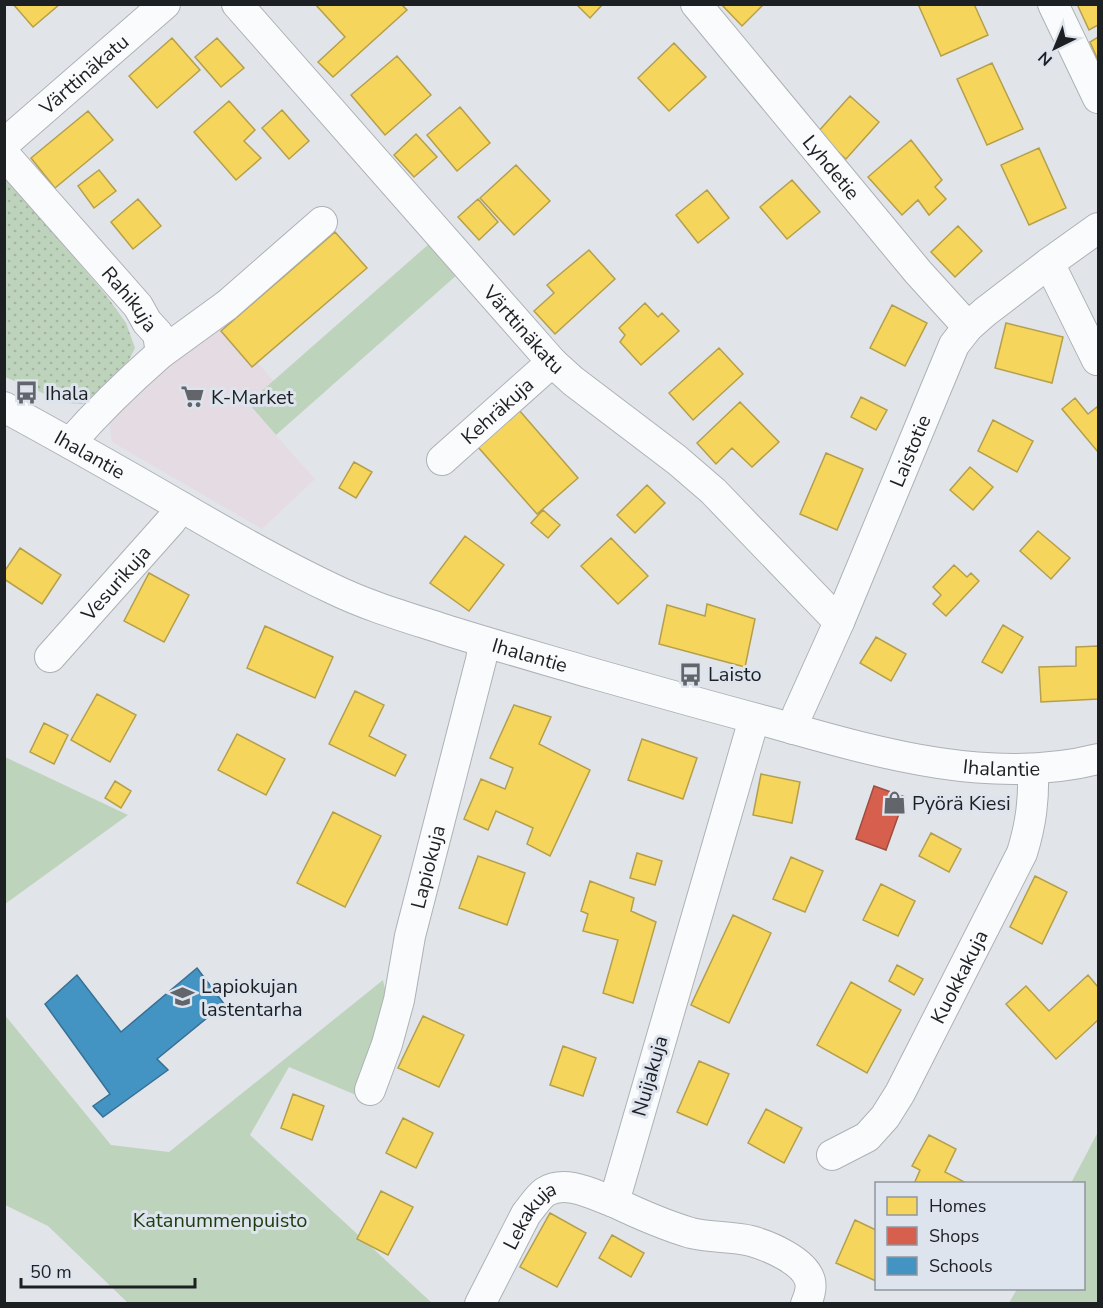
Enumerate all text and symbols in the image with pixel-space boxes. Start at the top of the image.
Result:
north arrow [1025,18,1085,78]
street label: Värttinäkatu [33,28,134,121]
text: N [1034,46,1057,70]
street label: Lyhdetie [797,129,866,205]
street label: Rahikuja [96,260,163,338]
street label: Värttinäkatu [477,279,570,380]
street label: Kehräkuja [455,371,539,450]
bus stop icon: Ihala [14,380,40,406]
place label: Ihala [45,380,89,407]
supermarket icon: K-Market [180,384,206,410]
place label: K-Market [211,384,295,411]
street label: Laistotie [883,411,937,491]
street label: Ihalantie [50,424,130,485]
street label: Vesurikuja [74,540,157,627]
street label: Ihalantie [489,631,571,679]
bus stop icon: Laisto [677,661,703,687]
place label: Laisto [708,661,762,688]
street label: Ihalantie [962,753,1041,783]
shop icon: Pyörä Kiesi [881,790,907,816]
place label: Pyörä Kiesi [912,790,1011,817]
street label: Lapiokuja [404,822,452,912]
street label: Kuokkakuja [924,925,994,1028]
place label: Lapiokujan lastentarha [201,973,303,1023]
school or university icon: Lapiokujan lastentarha [170,984,196,1010]
street label: Nuijakuja [626,1033,674,1119]
street label: Lekakuja [497,1175,560,1254]
legend [875,1182,1085,1290]
text: Homes [929,1194,986,1218]
park label: Katanummenpuisto [133,1207,307,1234]
text: Shops [929,1224,979,1248]
scale bar [21,1251,195,1289]
text: Schools [929,1254,993,1278]
text: 50 m [30,1260,72,1284]

